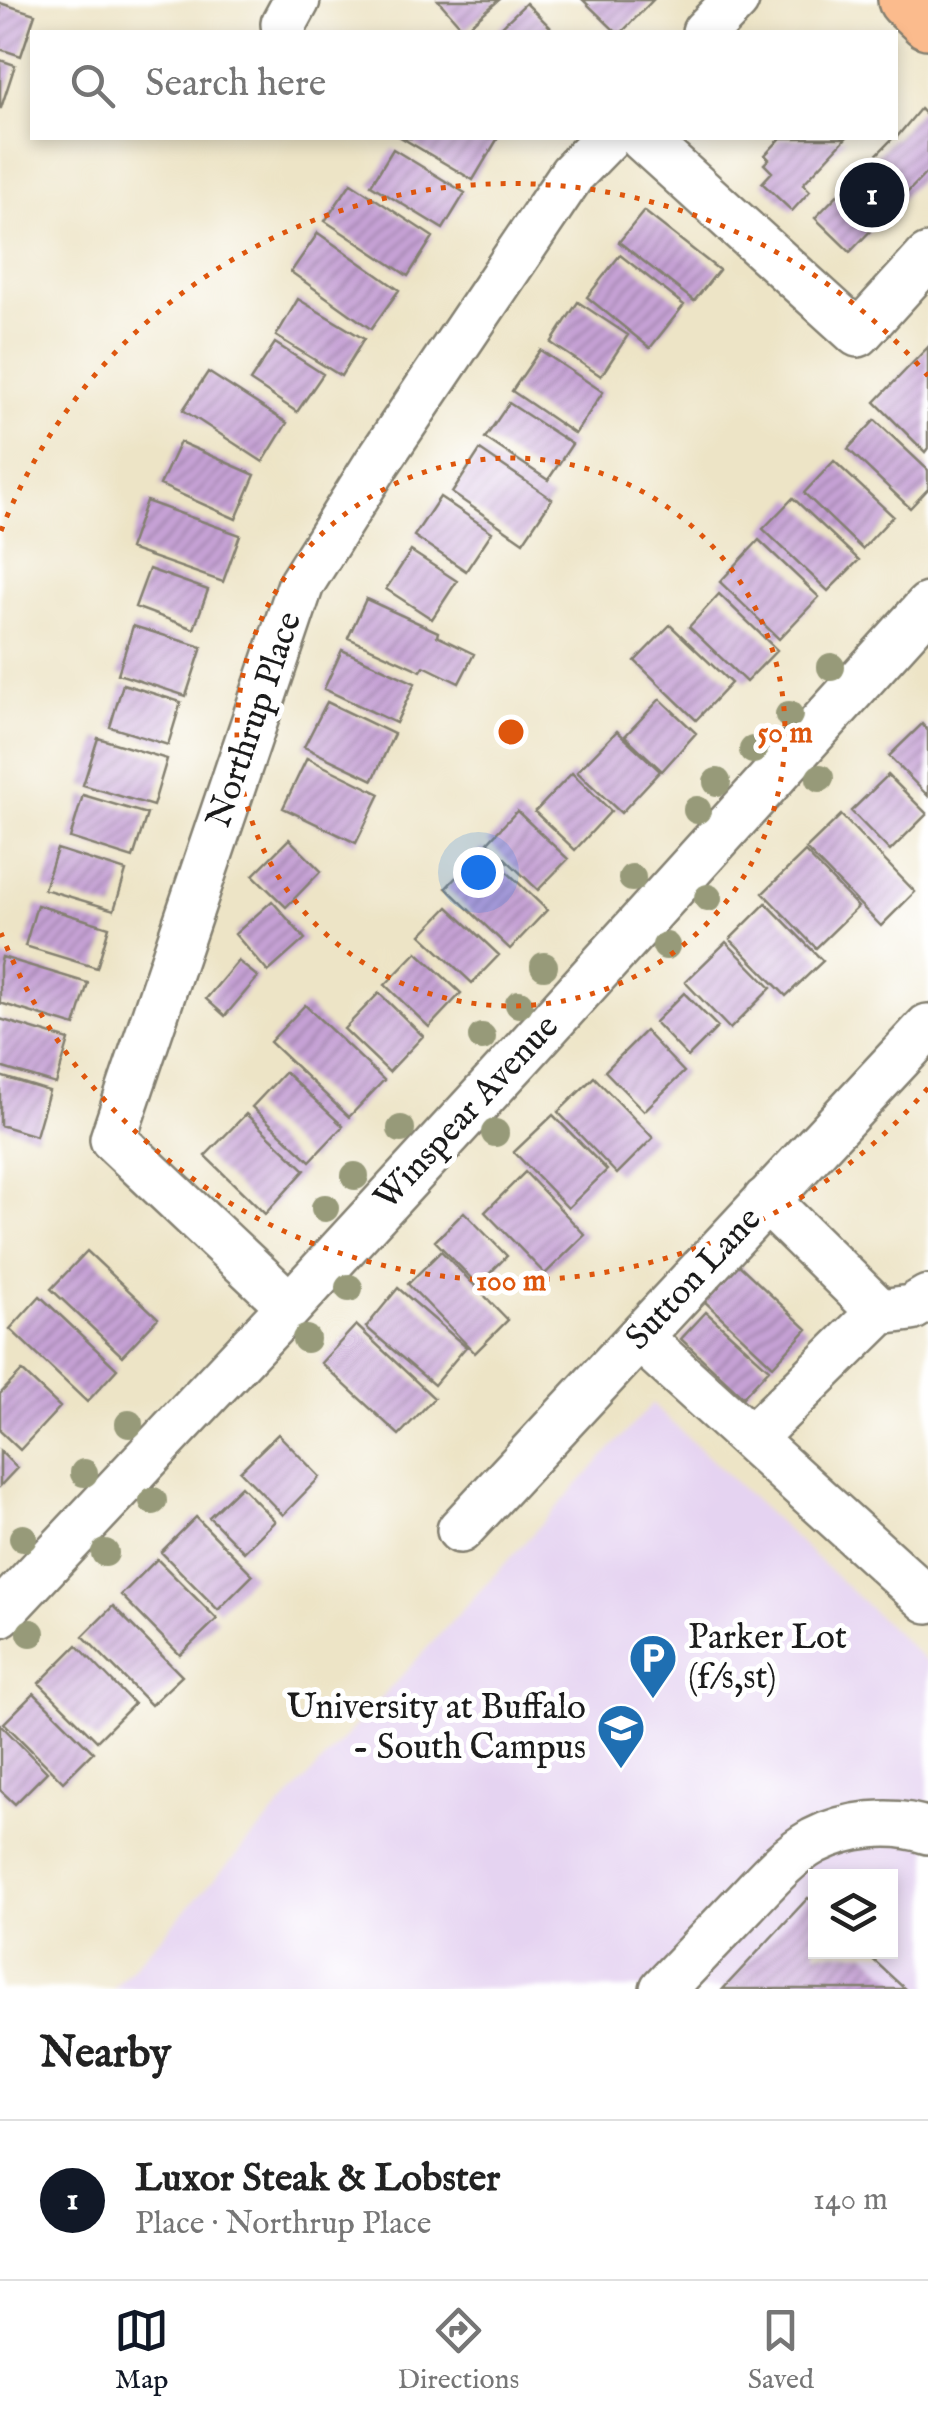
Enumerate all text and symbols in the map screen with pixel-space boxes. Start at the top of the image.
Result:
search box [30,30,898,140]
icon: search [65,58,120,113]
text: Search here [145,61,326,109]
pin: 1 [840,158,904,232]
street label: Northrup Place [197,606,313,834]
centre of rings [493,714,529,750]
text: 50 m [757,715,813,753]
your location [453,847,504,898]
street label: Winspear Avenue [365,1006,569,1220]
street label: Sutton Lane [616,1198,772,1360]
text: 100 m [476,1263,546,1301]
place label: Parker Lot (f/s,st) [688,1616,847,1701]
parking icon: Parker Lot (f/s,st) [627,1632,679,1700]
place label: University at Buffalo - South Campus [286,1686,586,1771]
school or university icon: University at Buffalo - South Campus [595,1702,647,1770]
map controls [808,1869,898,1959]
button: layers [808,1869,898,1959]
text: Nearby [40,2028,171,2081]
text: Luxor Steak & Lobster [135,2156,500,2204]
text: 1 [67,2180,78,2221]
text: 140 m [813,2180,888,2221]
text: Place · Northrup Place [135,2204,431,2245]
tab: Map [114,2303,169,2398]
tab: Directions [397,2303,519,2398]
tab: Saved [748,2303,814,2398]

